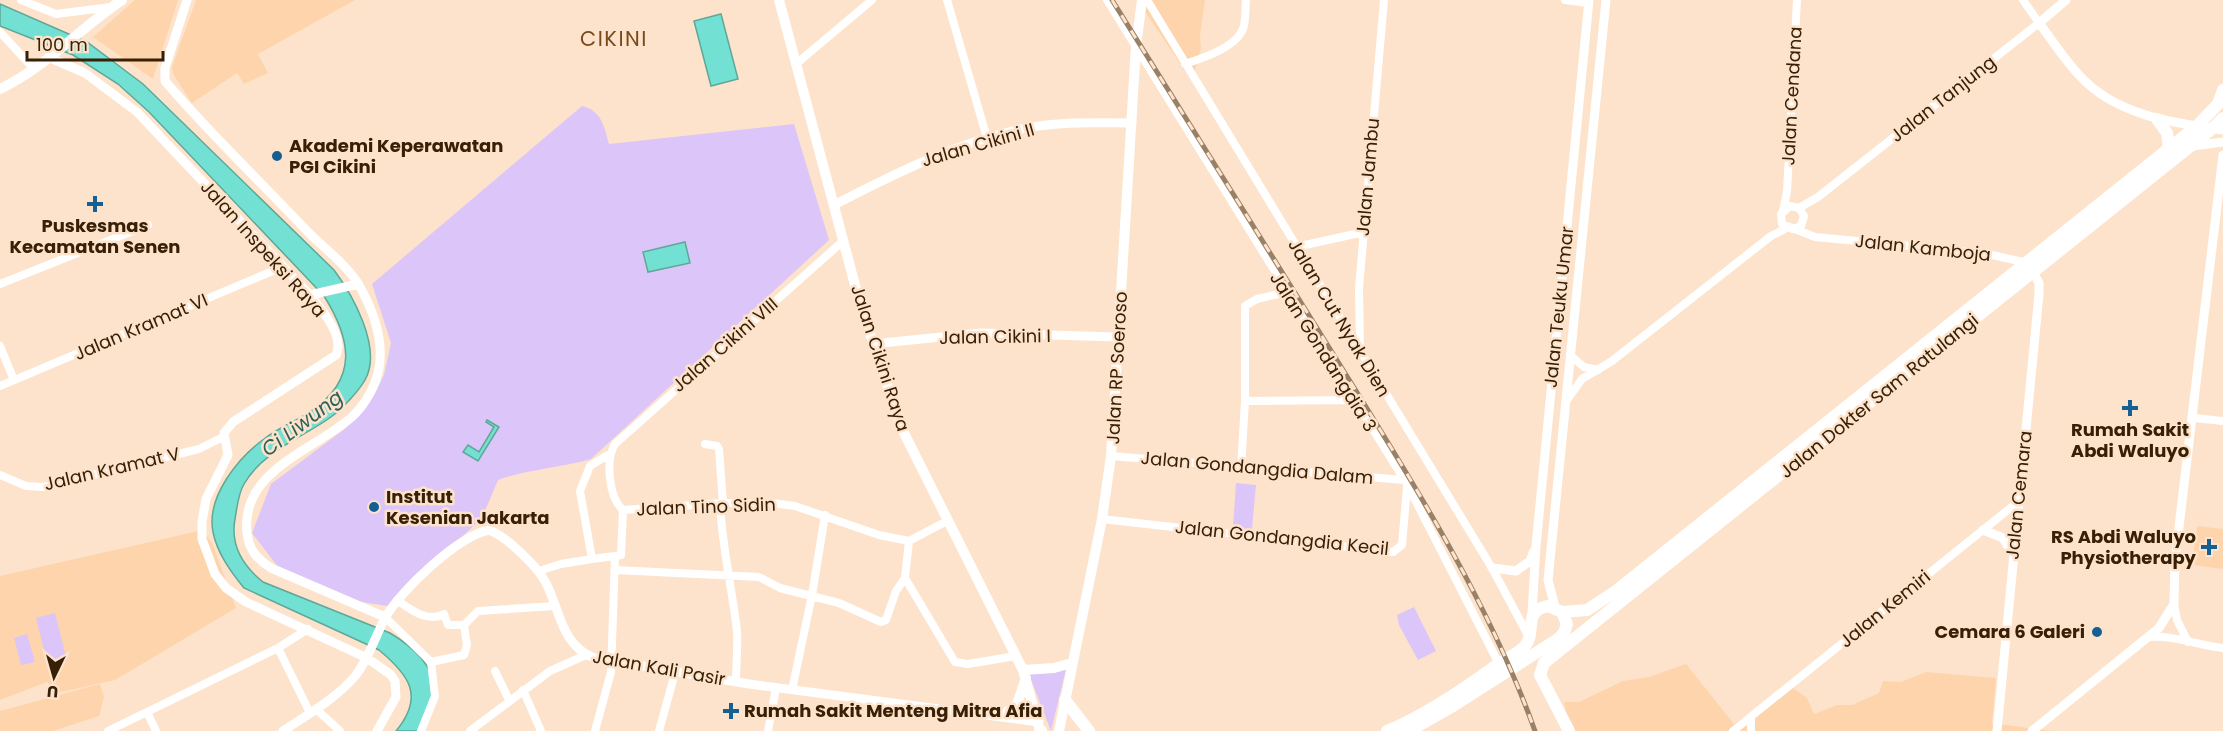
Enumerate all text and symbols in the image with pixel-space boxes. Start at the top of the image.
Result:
scale bar [27,24,164,62]
district label: CIKINI [580,24,648,53]
street label: Jalan Cendana [1775,26,1808,166]
text: 100 m [36,32,88,57]
street label: Jalan Tanjung [1885,49,2001,148]
street label: Jalan Cikini II [919,116,1037,173]
street label: Jalan Jambu [1350,117,1385,237]
place label: Akademi Keperawatan PGI Cikini [289,133,503,179]
marker: Akademi Keperawatan PGI Cikini [270,149,284,163]
street label: Jalan Inspeksi Raya [195,175,332,323]
marker: Puskesmas Kecamatan Senen [86,195,104,213]
place label: Puskesmas Kecamatan Senen [9,213,181,259]
street label: Jalan Teuku Umar [1538,225,1579,389]
street label: Jalan Kamboja [1854,228,1992,267]
street label: Jalan Cut Nyak Dien [1282,234,1397,401]
street label: Jalan Gondangdia 3 [1264,267,1383,436]
street label: Jalan Cikini Raya [845,281,916,434]
street label: Jalan Kramat VI [70,287,211,366]
street label: Jalan RP Soeroso [1100,291,1133,445]
street label: Jalan Cikini VIII [666,292,783,398]
street label: Jalan Dokter Sam Ratulangi [1774,307,1983,484]
street label: Jalan Cikini I [939,323,1051,350]
water label: Ci Liwung [255,383,349,463]
marker: Rumah Sakit Abdi Waluyo [2121,399,2139,417]
place label: Rumah Sakit Abdi Waluyo [2071,417,2189,463]
street label: Jalan Cemara [1999,429,2038,561]
street label: Jalan Kramat V [42,441,182,496]
street label: Jalan Gondangdia Dalam [1140,445,1374,490]
place label: Institut Kesenian Jakarta [386,484,550,530]
street label: Jalan Tino Sidin [636,492,776,521]
marker: Institut Kesenian Jakarta [367,500,381,514]
street label: Jalan Gondangdia Kecil [1174,514,1390,561]
place label: RS Abdi Waluyo Physiotherapy [2051,524,2197,570]
marker: RS Abdi Waluyo Physiotherapy [2200,538,2218,556]
street label: Jalan Kemiri [1834,564,1936,653]
place label: Cemara 6 Galeri [1935,619,2085,644]
marker: Cemara 6 Galeri [2090,625,2104,639]
street label: Jalan Kali Pasir [591,644,728,692]
north arrow [24,647,84,707]
text: U [46,679,59,703]
place label: Rumah Sakit Menteng Mitra Afia [744,698,1042,723]
marker: Rumah Sakit Menteng Mitra Afia [722,702,740,720]

